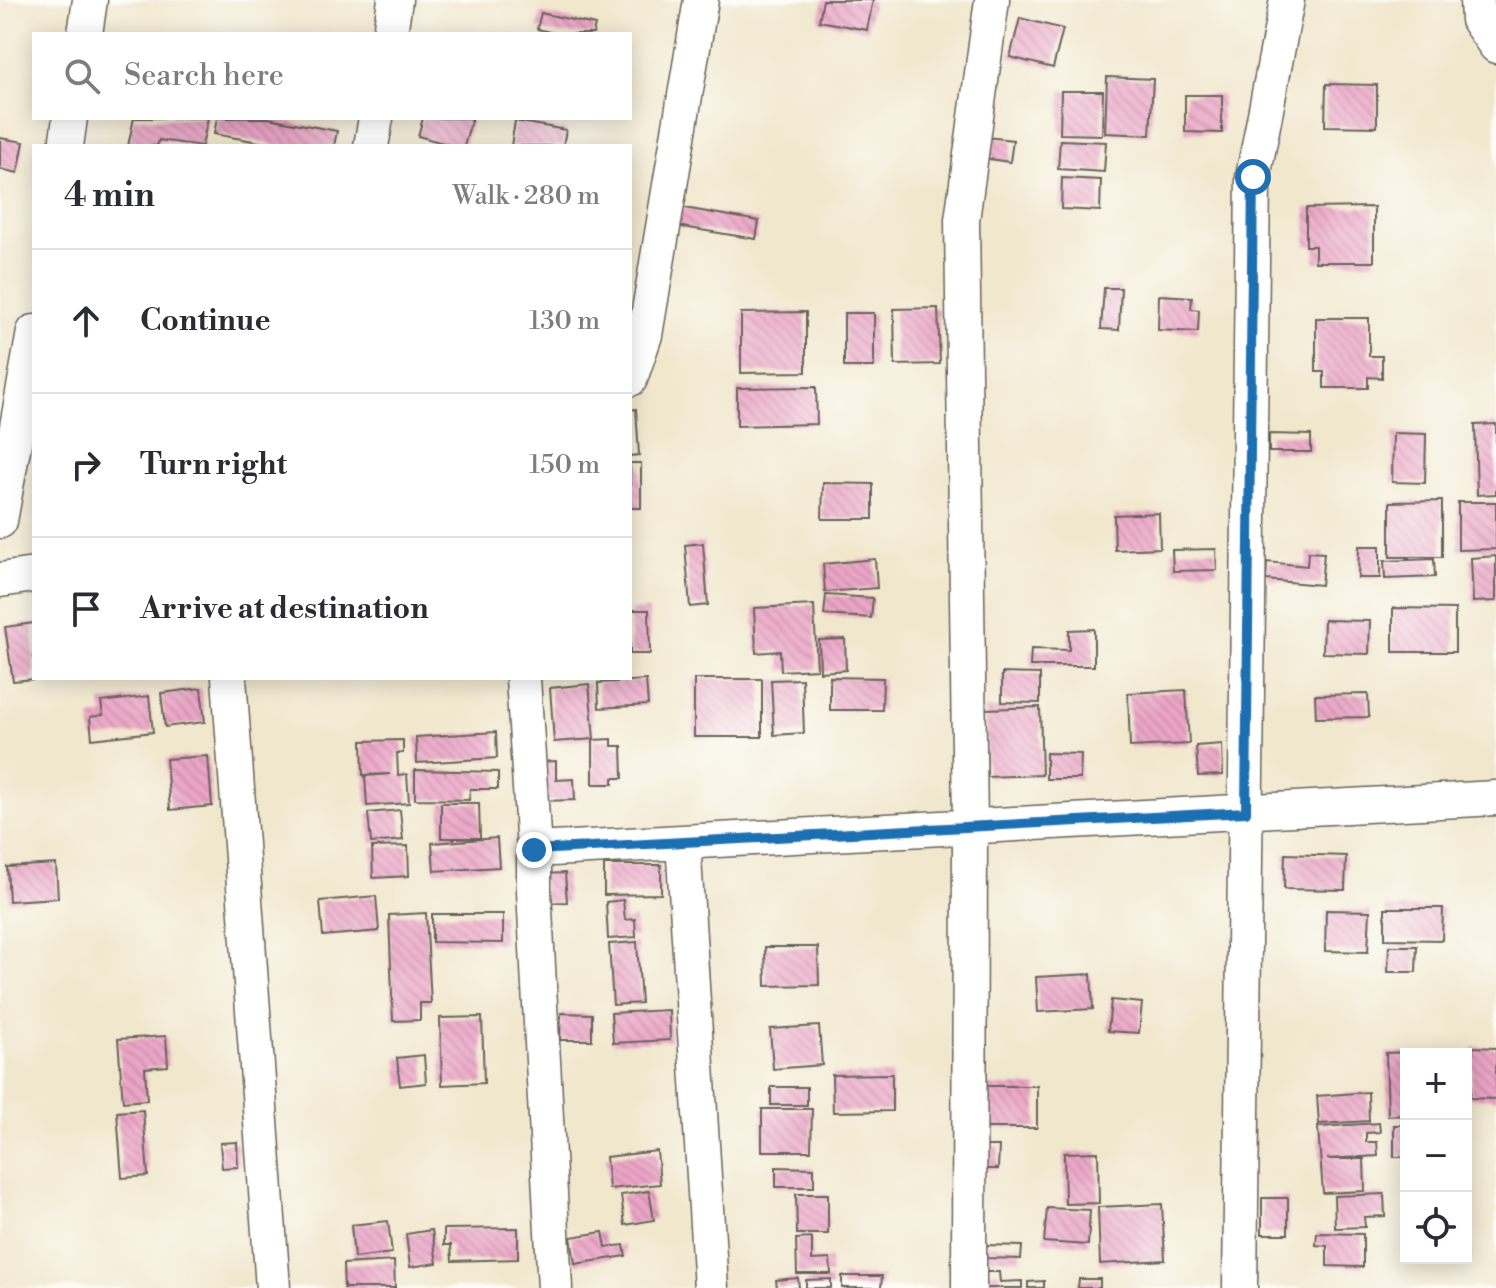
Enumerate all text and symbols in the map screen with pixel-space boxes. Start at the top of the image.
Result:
search box [32,32,632,120]
icon: search [60,54,104,98]
text: Search here [124,57,284,95]
route start [1235,159,1271,195]
text: 4 min [64,175,155,217]
text: Walk · 280 m [453,180,600,212]
icon: ahead [64,299,108,343]
text: Continue [140,302,271,340]
text: 130 m [529,305,600,337]
icon: right [64,443,108,487]
text: Turn right [140,446,287,484]
text: 150 m [529,449,600,481]
icon: arrive [64,587,108,631]
text: Arrive at destination [140,590,429,628]
route end [516,832,552,868]
map controls [1400,1048,1472,1264]
button: + [1400,1048,1472,1120]
button: − [1400,1120,1472,1192]
button: locate [1400,1192,1472,1264]

